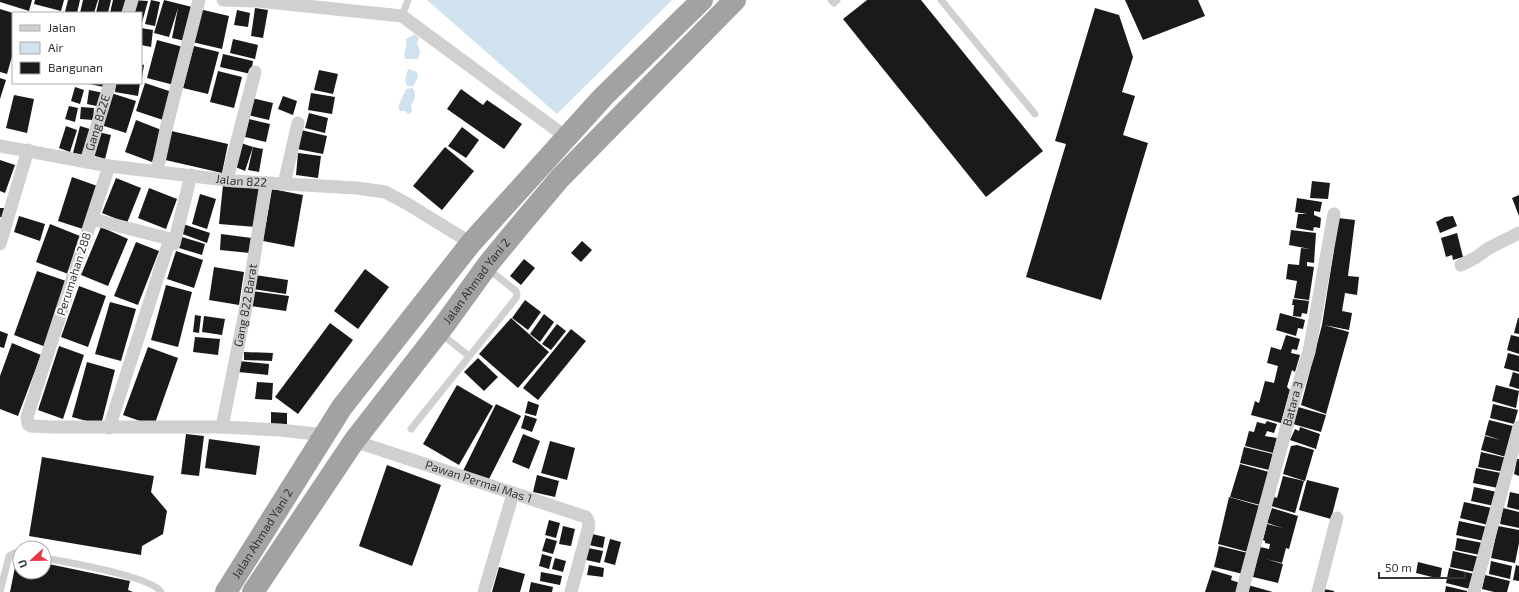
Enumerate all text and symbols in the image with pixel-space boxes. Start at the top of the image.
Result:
legend [12,12,142,84]
text: Jalan [48,20,76,34]
text: Air [48,40,63,54]
text: Bangunan [48,60,103,74]
street label: Gang 822E [82,92,112,152]
street label: Jalan 822 [215,171,268,189]
street label: Perumahan 288 [53,230,93,317]
street label: Jalan Ahmad Yani 2 [439,235,513,326]
street label: Gang 822 Barat [230,262,259,348]
street label: Batara 3 [1279,379,1305,428]
street label: Pawan Permai Mas 1 [424,457,534,505]
street label: Jalan Ahmad Yani 2 [228,485,295,580]
north arrow [12,540,52,580]
scale bar [1379,554,1465,580]
text: U [15,558,30,570]
text: 50 m [1385,560,1412,574]

